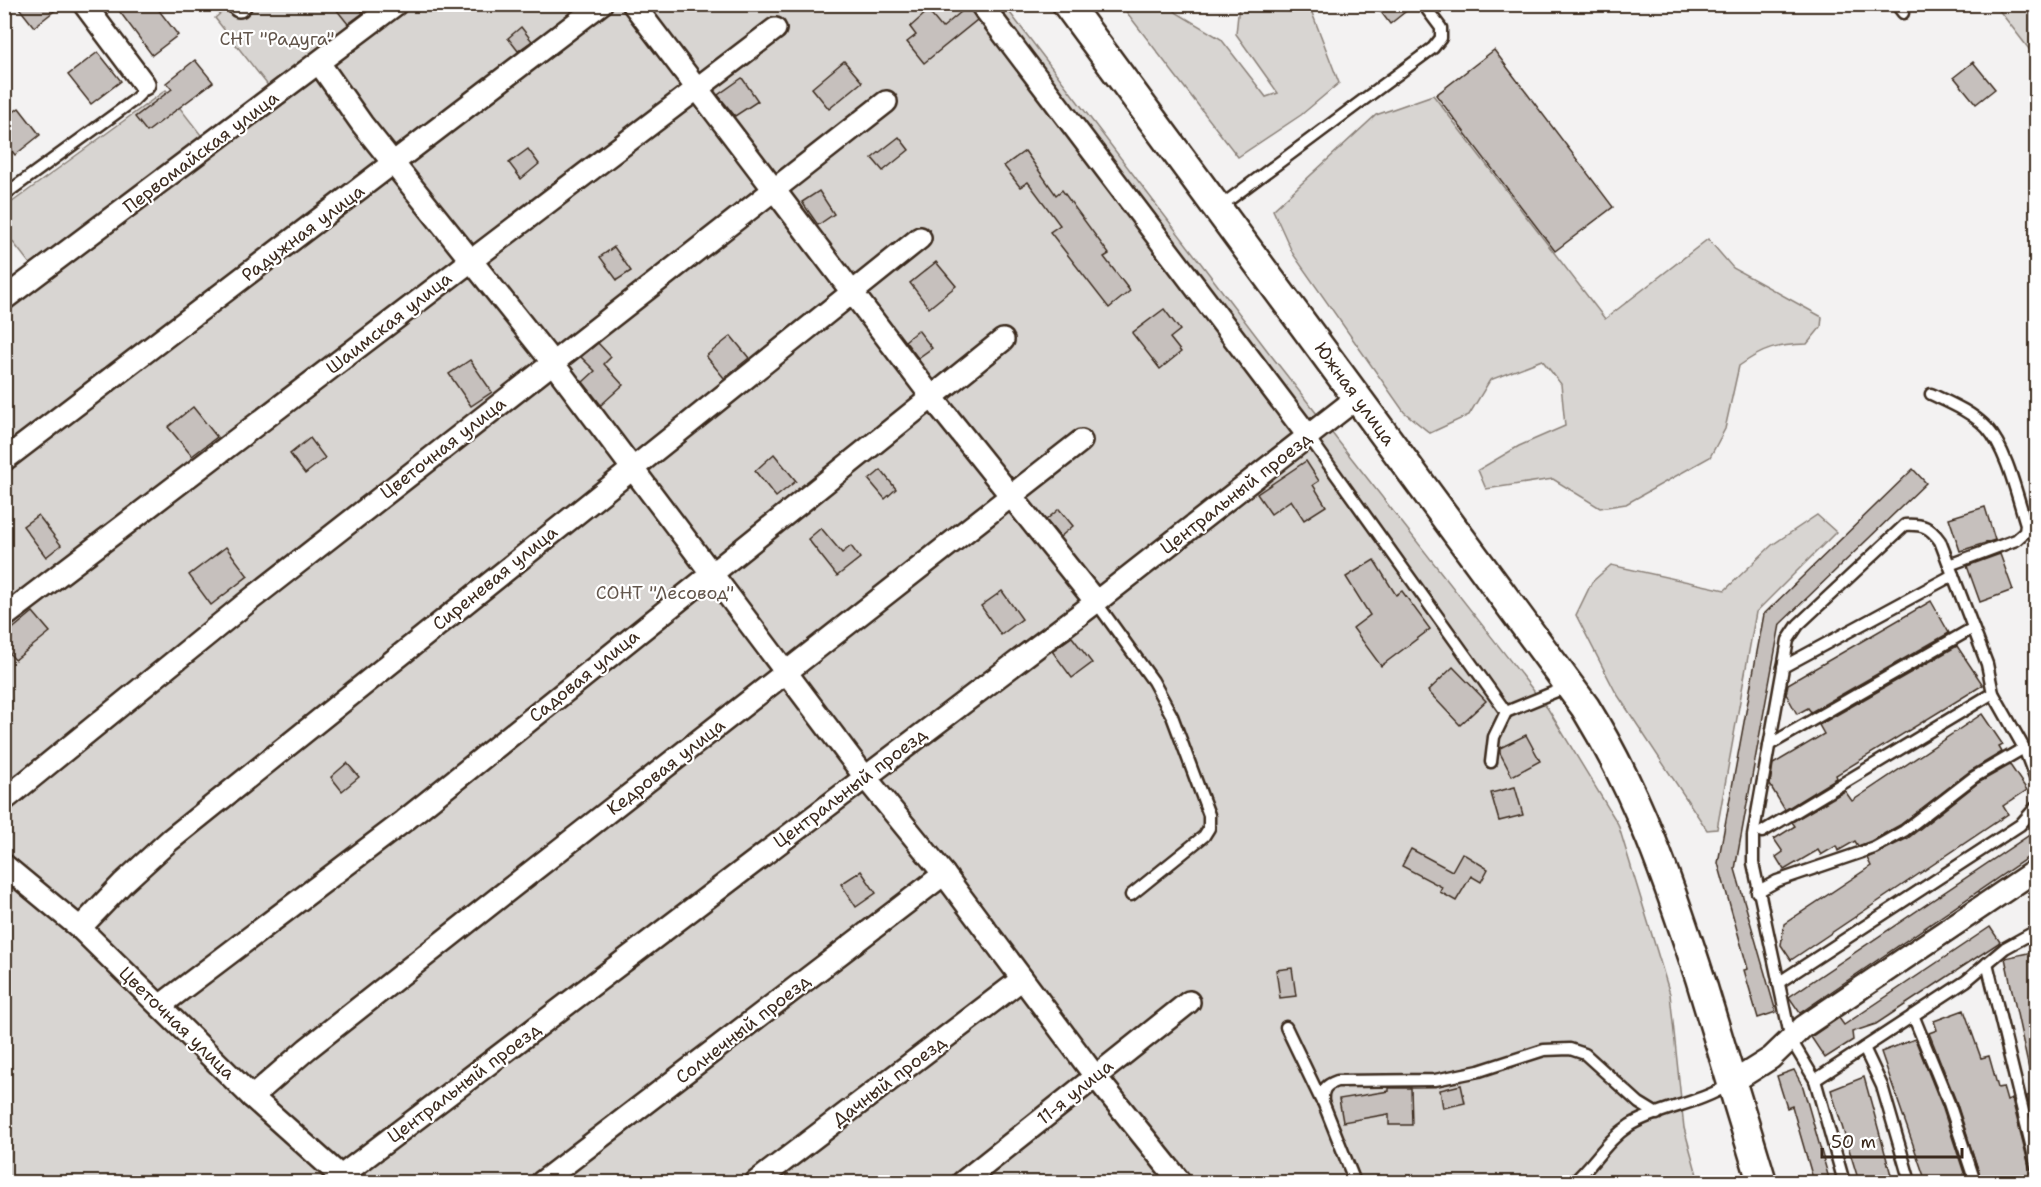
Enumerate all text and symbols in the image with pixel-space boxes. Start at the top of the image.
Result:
park label: СНТ "Радуга" [219,27,335,51]
street label: Первомайская улица [118,86,284,218]
street label: Радужная улица [237,179,369,287]
street label: Шаимская улица [321,266,457,380]
street label: Южная улица [1309,337,1401,451]
street label: Цветочная улица [375,391,511,505]
street label: Центральный проезд [1155,426,1317,560]
street label: Сиреневая улица [428,520,562,636]
park label: СОНТ "Лесовод" [596,581,734,605]
street label: Садовая улица [524,624,644,728]
street label: Кедровая улица [602,713,730,821]
street label: Центральный проезд [768,722,932,854]
street label: Цветочная улица [114,961,240,1085]
street label: Солнечный проезд [671,968,816,1089]
street label: Центральный проезд [382,1017,546,1149]
street label: Дачный проезд [827,1030,951,1132]
street label: 11-я улица [1032,1054,1118,1130]
scale bar [1822,1121,1962,1159]
text: 50 m [1831,1130,1876,1154]

